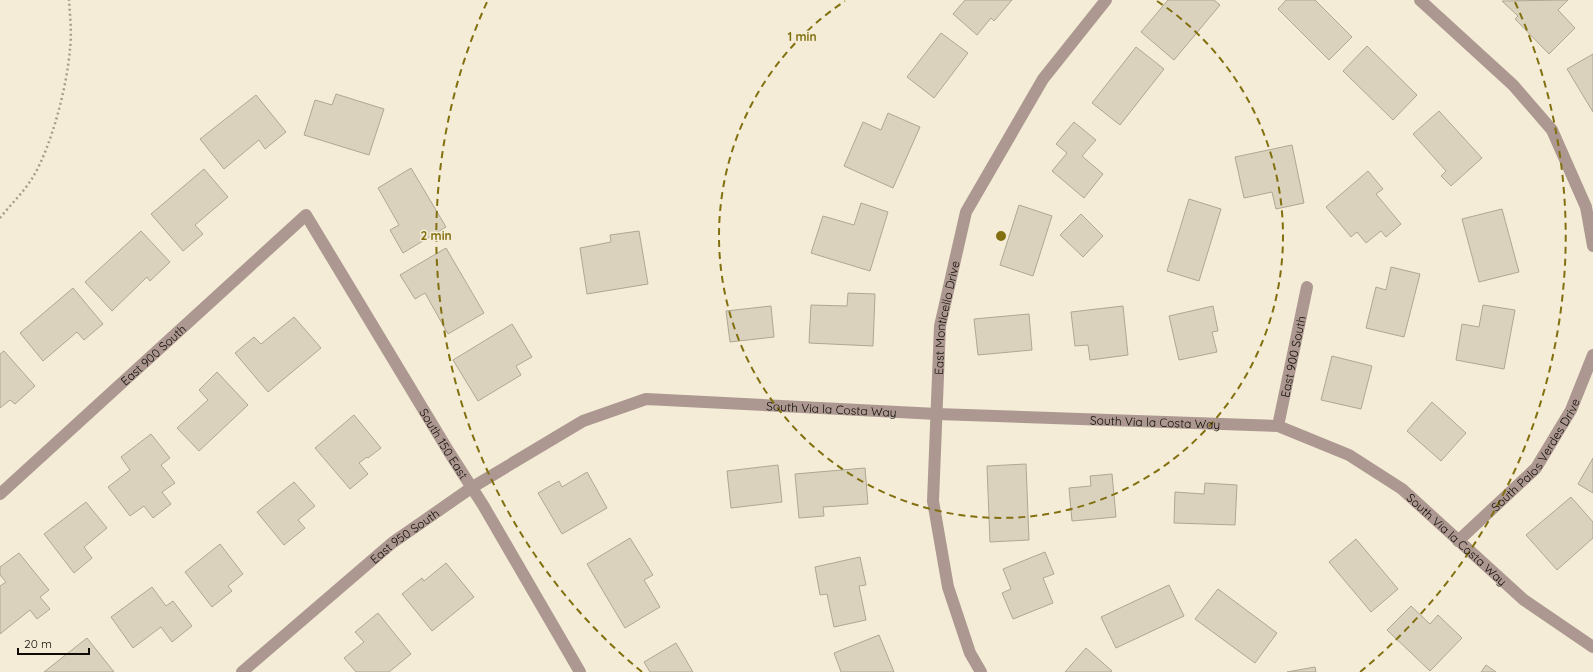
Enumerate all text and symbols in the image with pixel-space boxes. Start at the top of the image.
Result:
text: 1 min [787,29,817,44]
text: 2 min [420,228,452,243]
centre of rings [994,229,1008,243]
street label: East Monticello Drive [931,259,962,375]
street label: East 900 South [1277,314,1308,399]
street label: East 900 South [117,321,189,388]
street label: South Palos Verdes Drive [1488,396,1582,514]
street label: South Via la Costa Way [766,398,897,419]
street label: South 150 East [417,405,472,481]
street label: South Via la Costa Way [1090,412,1221,431]
street label: South Via la Costa Way [1404,490,1510,589]
street label: East 950 South [367,505,442,566]
scale bar [18,630,89,656]
text: 20 m [24,636,52,651]

